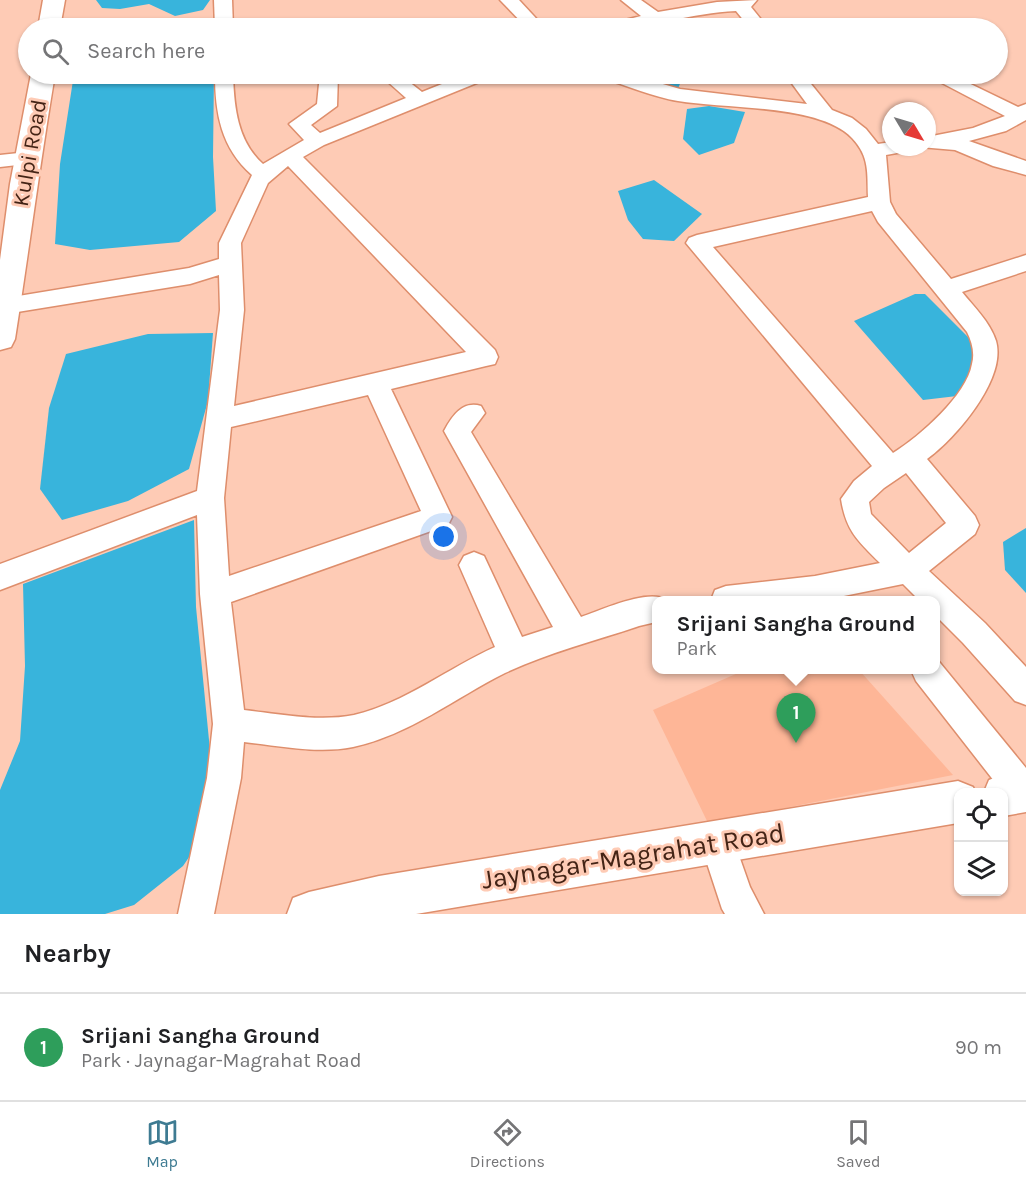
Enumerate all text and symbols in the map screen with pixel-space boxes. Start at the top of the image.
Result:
search box [18,18,1008,84]
icon: search [39,35,72,68]
text: Search here [87,38,205,64]
street label: Kulpi Road [8,97,52,209]
north arrow [882,102,936,156]
your location [429,522,458,551]
popup [652,596,940,674]
text: Srijani Sangha Ground [676,611,916,637]
text: Park [676,637,717,660]
pin: 1 [776,694,816,743]
map controls [954,788,1008,896]
button: locate [954,788,1008,842]
street label: Jaynagar-Magrahat Road [479,816,787,896]
button: layers [954,842,1008,896]
text: Nearby [24,938,111,969]
text: Srijani Sangha Ground [81,1023,320,1049]
text: 1 [40,1036,47,1059]
text: 90 m [955,1036,1002,1059]
text: Park · Jaynagar-Magrahat Road [81,1049,361,1072]
tab: Map [146,1116,179,1171]
tab: Directions [470,1116,545,1171]
tab: Saved [836,1116,880,1171]

